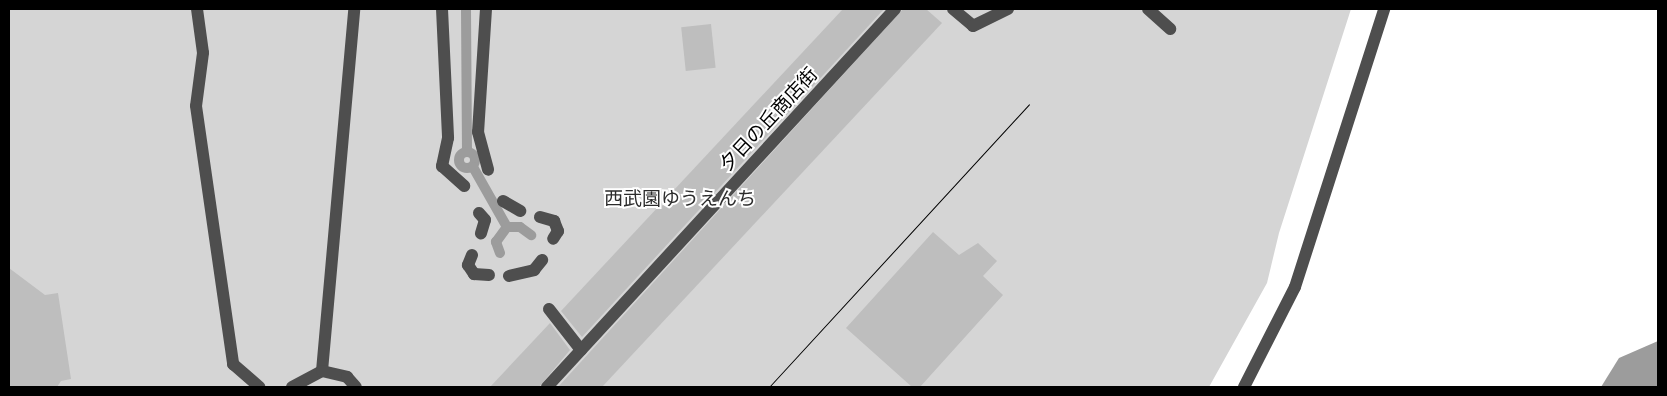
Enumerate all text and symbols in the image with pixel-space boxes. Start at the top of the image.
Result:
street label: 夕日の丘商店街 [714,63,822,175]
park label: 西武園ゆうえんち [604,187,756,209]

